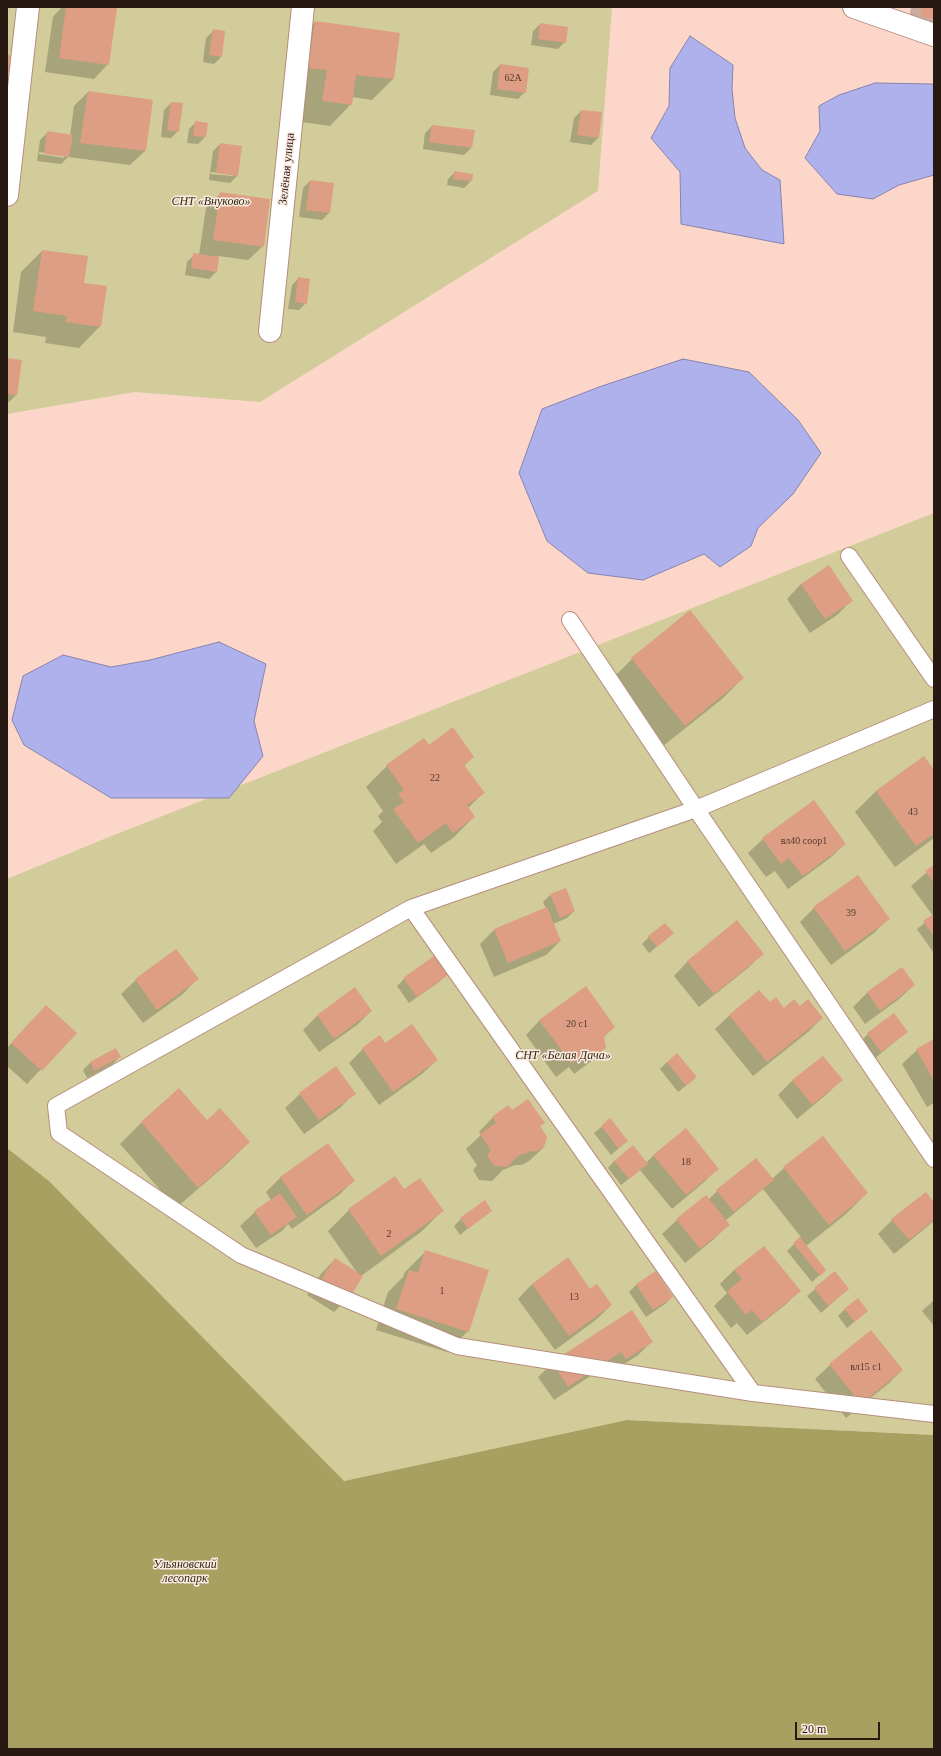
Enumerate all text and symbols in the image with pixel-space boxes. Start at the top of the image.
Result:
house number: 62А [504,72,522,84]
street label: Зелёная улица [276,132,298,206]
park label: СНТ «Внуково» [171,195,251,209]
house number: 22 [430,772,440,784]
house number: 43 [908,806,918,818]
house number: вл40 соор1 [781,835,827,847]
house number: 39 [846,907,856,919]
house number: 20 с1 [566,1018,588,1030]
park label: СНТ «Белая Дача» [515,1049,611,1063]
house number: 18 [681,1156,691,1168]
house number: 2 [386,1228,392,1240]
house number: 1 [440,1285,444,1297]
house number: 13 [569,1291,579,1303]
house number: вл15 с1 [850,1361,882,1373]
park label: Ульяновский лесопарк [153,1558,217,1586]
scale bar [797,1714,882,1740]
text: 20 m [802,1722,826,1736]

